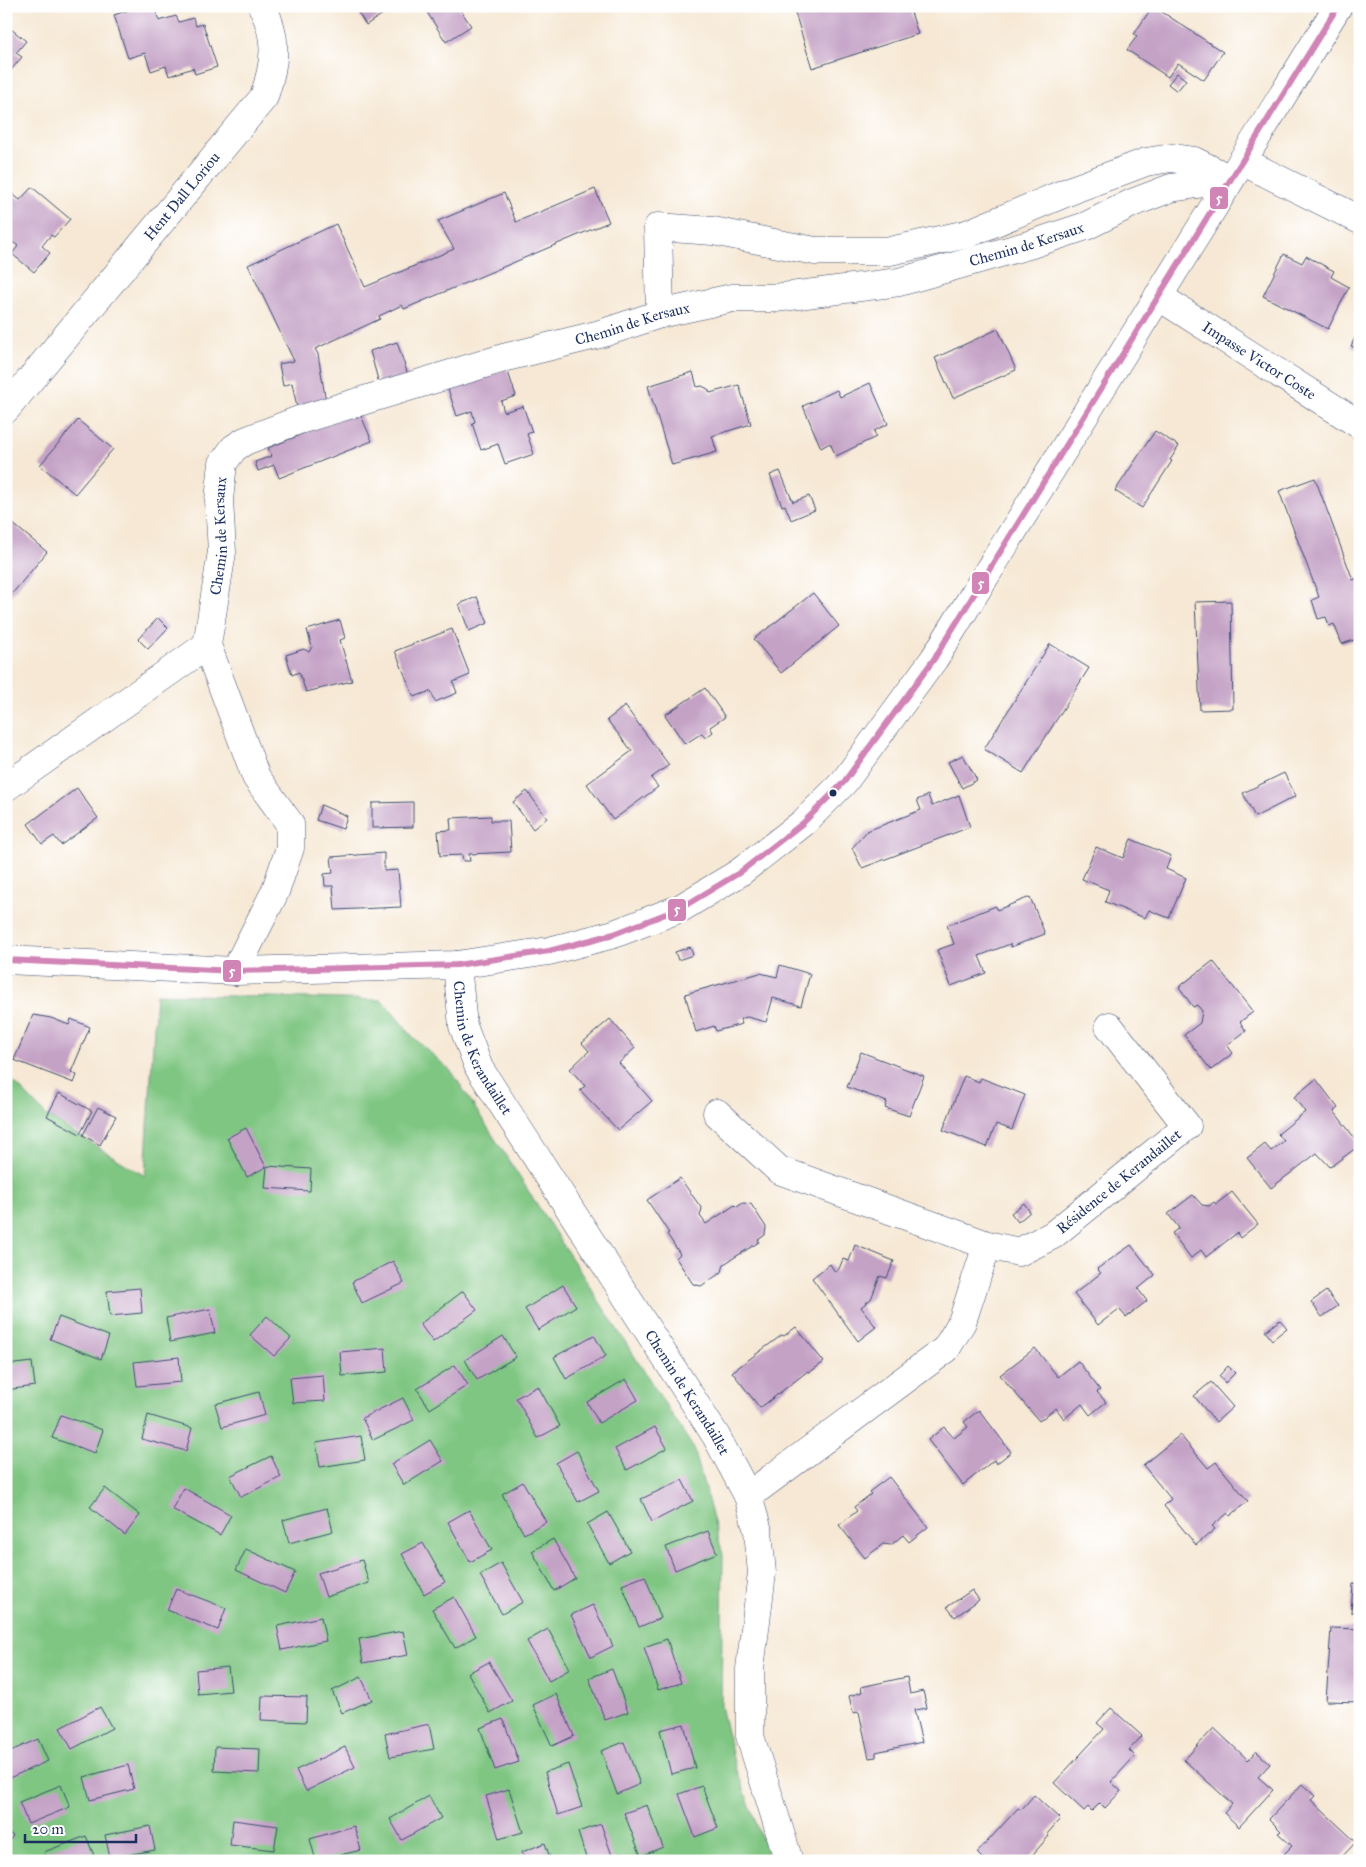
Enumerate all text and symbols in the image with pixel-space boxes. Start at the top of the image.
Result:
street label: Hent Dall Loriou [140,148,224,244]
line badge: 5 [1209,186,1229,210]
text: 5 [1216,190,1223,207]
street label: Chemin de Kersaux [967,218,1086,270]
street label: Chemin de Kersaux [573,299,692,349]
street label: Impasse Victor Coste [1199,318,1319,403]
street label: Chemin de Kersaux [206,476,231,596]
line badge: 5 [971,571,990,595]
text: 5 [978,575,985,592]
unlabelled marker [828,788,838,798]
line badge: 5 [667,898,687,922]
text: 5 [674,901,681,918]
line badge: 5 [222,959,242,983]
text: 5 [229,963,236,980]
street label: Chemin de Kerandaillet [450,980,516,1119]
street label: Résidence de Kerandaillet [1053,1125,1185,1237]
street label: Chemin de Kerandaillet [641,1327,734,1459]
scale bar [25,1812,136,1844]
text: 20 m [32,1820,64,1838]

